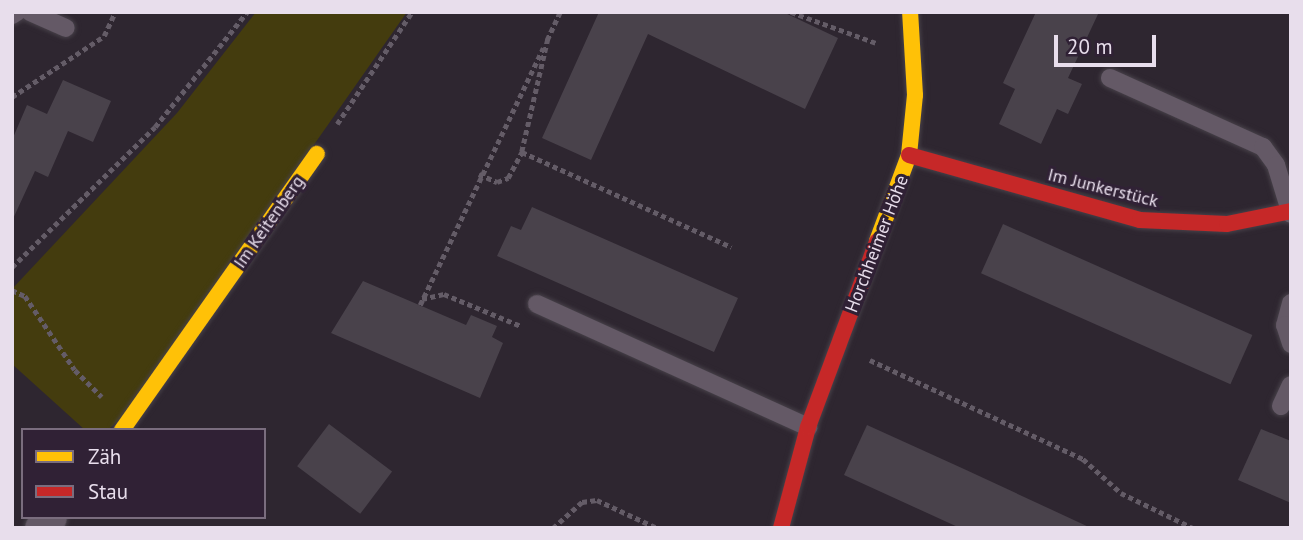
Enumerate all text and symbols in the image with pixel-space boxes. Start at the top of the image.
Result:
scale bar [1058,21,1160,65]
text: 20 m [1067,33,1113,60]
street label: Im Junkerstück [1045,164,1161,212]
street label: Im Keitenberg [229,171,309,273]
street label: Horchheimer Höhe [841,172,913,316]
legend [21,428,266,519]
text: Zäh [88,443,121,470]
text: Stau [88,478,128,505]

